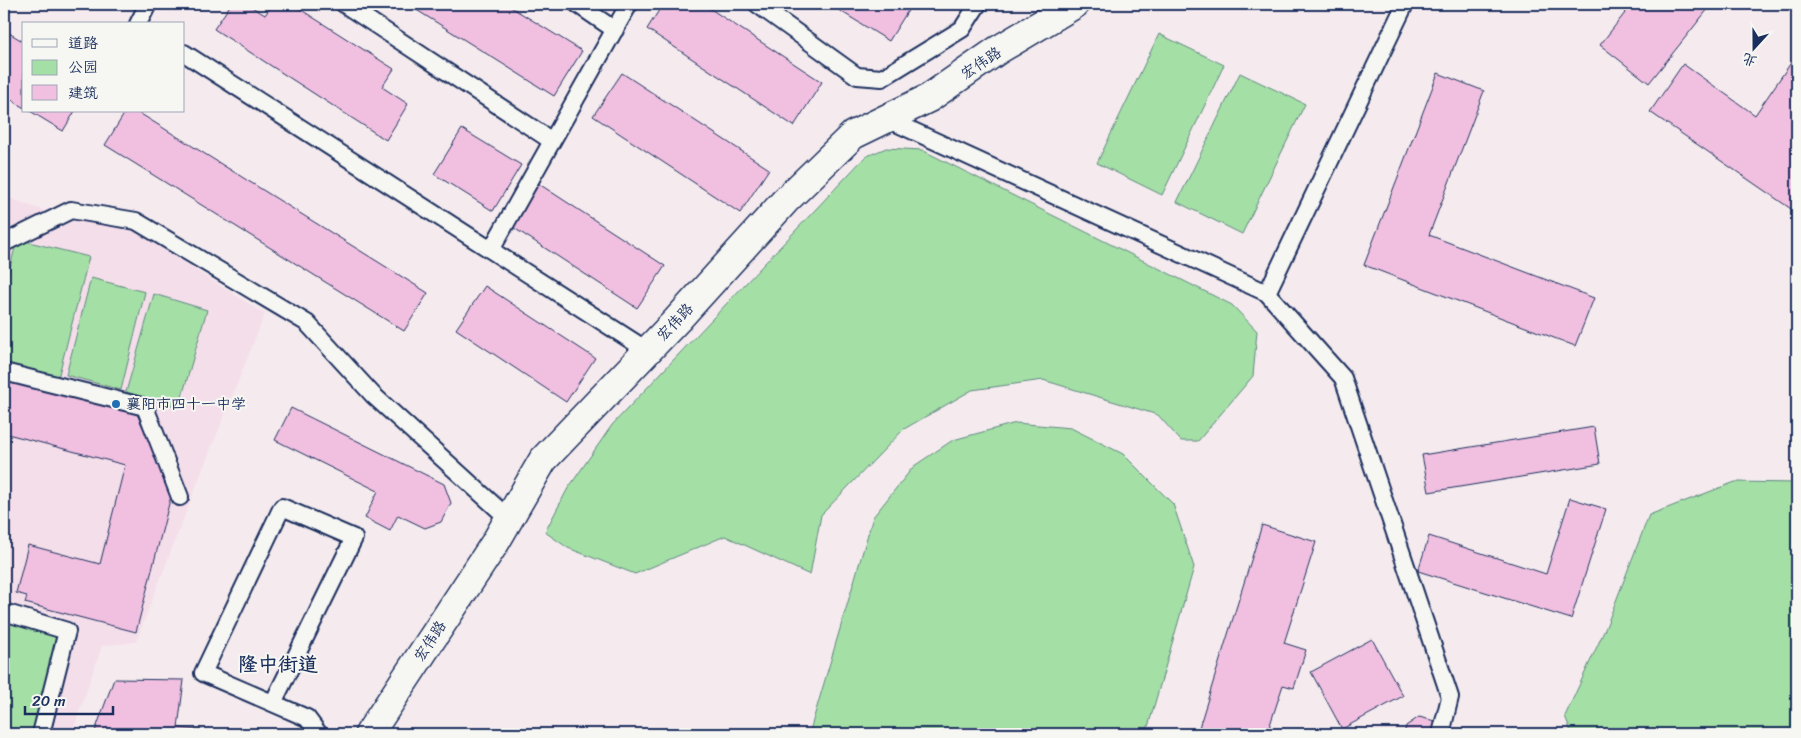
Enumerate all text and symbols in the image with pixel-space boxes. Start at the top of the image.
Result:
legend [22,22,185,112]
north arrow [1728,22,1778,72]
text: 道路 [68,30,98,56]
street label: 宏伟路 [955,40,1007,86]
text: 北 [1739,45,1761,74]
text: 公园 [68,54,98,80]
text: 建筑 [68,80,98,106]
street label: 宏伟路 [650,297,700,347]
place label: 襄阳市四十一中学 [126,391,246,417]
marker: 襄阳市四十一中学 [110,398,122,410]
street label: 宏伟路 [407,615,453,667]
district label: 隆中街道 [238,647,318,682]
scale bar [25,683,112,715]
text: 20 m [32,688,66,714]

